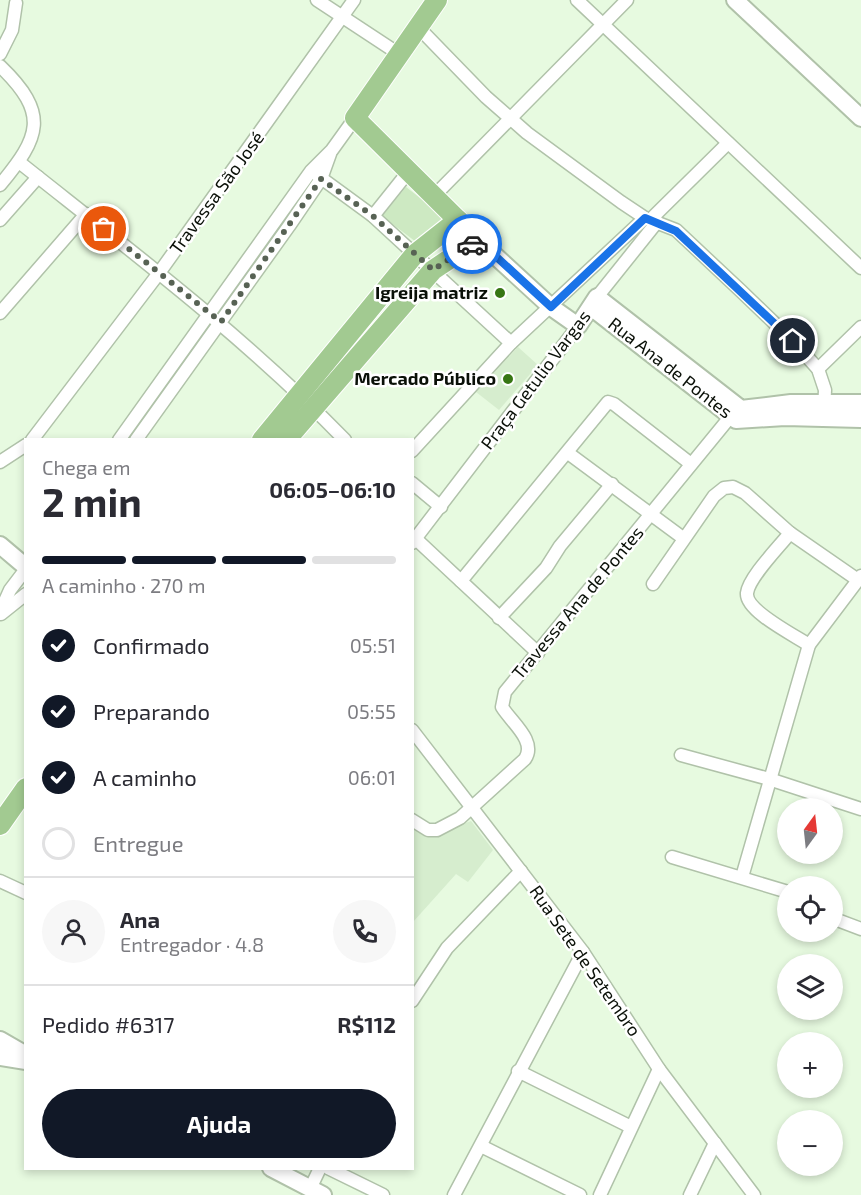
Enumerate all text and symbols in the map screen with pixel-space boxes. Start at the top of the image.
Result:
street label: Travessa São José [164,127,268,258]
pin [78,203,129,254]
icon: bag [87,212,120,245]
courier [442,214,502,274]
icon: car [456,228,489,261]
place label: Igreija matriz [375,281,488,303]
marker: Igreija matriz [493,286,507,300]
street label: Praça Getulio Vargas [476,305,596,454]
street label: Rua Ana de Pontes [604,312,737,422]
pin [767,315,818,366]
icon: home [776,324,809,357]
place label: Mercado Público [354,367,496,389]
marker: Mercado Público [501,372,515,386]
text: Chega em [42,455,131,479]
text: 06:05–06:10 [269,476,396,502]
text: 2 min [42,478,142,525]
street label: Travessa Ana de Pontes [507,521,648,683]
text: A caminho · 270 m [42,573,205,597]
icon: check [42,629,75,662]
text: Confirmado [93,632,209,658]
text: 05:51 [350,633,396,657]
icon: check [42,695,75,728]
text: Preparando [93,698,210,724]
text: 05:55 [347,699,396,723]
icon: check [42,761,75,794]
text: A caminho [93,764,197,790]
text: 06:01 [348,765,396,789]
north arrow [777,798,843,864]
map controls [777,798,843,1176]
text: Entregue [93,830,183,856]
button: locate [777,876,843,942]
street label: Rua Sete de Setembro [525,881,646,1040]
button: person [42,900,105,963]
button: phone [333,900,396,963]
text: Ana [120,906,160,932]
text: Entregador · 4.8 [120,932,264,956]
button: layers [777,954,843,1020]
text: Pedido #6317 [42,1011,175,1037]
text: R$112 [337,1011,396,1037]
button: + [777,1032,843,1098]
button: Ajuda [42,1089,396,1158]
button: − [777,1110,843,1176]

